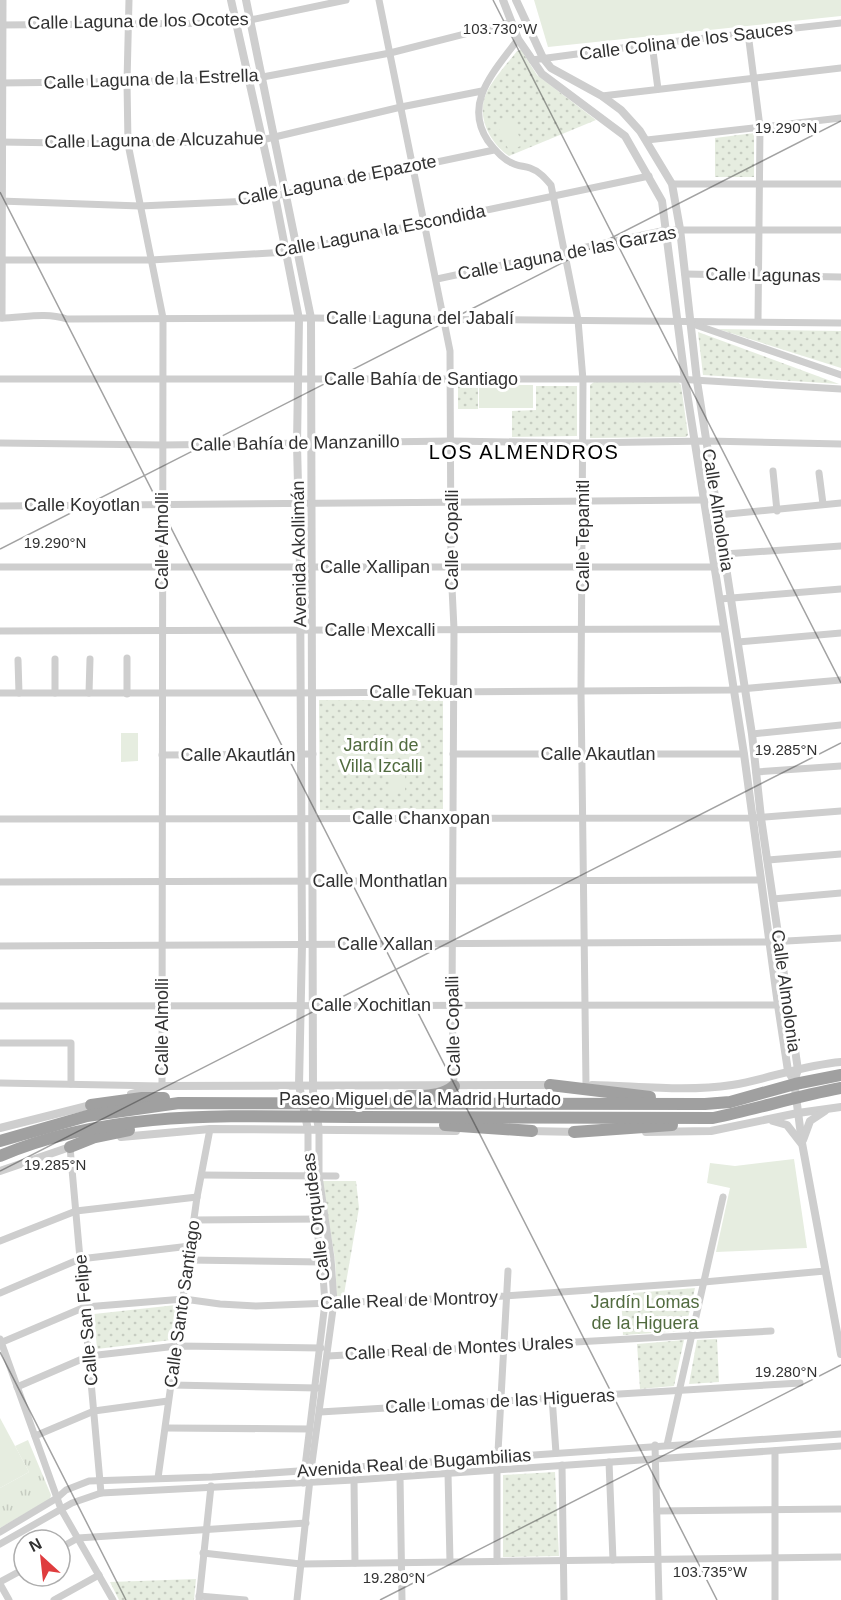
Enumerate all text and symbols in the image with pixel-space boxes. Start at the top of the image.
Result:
street label: Calle Laguna de los Ocotes [27,9,249,33]
street label: Calle Colina de los Sauces [578,18,794,64]
text: 103.730°W [463,20,538,37]
street label: Calle Laguna de la Estrella [43,65,260,93]
text: 19.290°N [755,119,817,136]
street label: Calle Laguna de Alcuzahue [44,128,264,152]
street label: Calle Laguna de Epazote [236,151,438,209]
street label: Calle Laguna la Escondida [273,201,488,261]
street label: Calle Laguna de las Garzas [456,222,678,284]
street label: Calle Lagunas [705,264,821,286]
street label: Calle Laguna del Jabalí [326,308,514,328]
street label: Calle Bahía de Santiago [324,369,518,389]
street label: Calle Bahía de Manzanillo [190,431,400,455]
district label: LOS ALMENDROS [429,441,619,463]
street label: Calle Almolonia [698,447,738,574]
street label: Avenida Akollimán [288,480,310,628]
street label: Calle Tepamitl [573,480,593,592]
street label: Calle Copalli [442,489,462,591]
street label: Calle Almolli [152,492,172,590]
street label: Calle Koyotlan [24,495,140,515]
text: 19.290°N [24,534,86,551]
street label: Calle Xallipan [320,557,430,577]
street label: Calle Mexcalli [324,620,436,640]
street label: Calle Tekuan [369,682,473,702]
park label: Jardín de Villa Izcalli [339,735,423,776]
text: 19.285°N [755,741,817,758]
street label: Calle Akautlan [540,744,656,764]
street label: Calle Akautlán [180,745,296,765]
street label: Calle Chanxopan [352,808,490,828]
street label: Calle Monthatlan [312,871,448,891]
street label: Calle Almolonia [767,928,805,1055]
street label: Calle Xallan [337,934,433,954]
street label: Calle Copalli [442,975,464,1077]
street label: Calle Almolli [152,978,172,1076]
street label: Calle Xochitlan [311,995,431,1015]
street label: Paseo Miguel de la Madrid Hurtado [279,1089,561,1109]
street label: Calle Orquideas [298,1152,334,1282]
text: 19.285°N [24,1156,86,1173]
street label: Calle Santo Santiago [160,1219,204,1389]
street label: Calle San Felipe [70,1253,102,1387]
street label: Calle Real de Montroy [320,1287,498,1313]
park label: Jardín Lomas de la Higuera [590,1292,700,1333]
street label: Calle Real de Montes Urales [344,1332,574,1364]
text: 19.280°N [755,1363,817,1380]
street label: Calle Lomas de las Higueras [385,1385,615,1417]
street label: Avenida Real de Bugambilias [296,1445,532,1481]
north arrow [12,1528,72,1588]
text: N [26,1535,44,1555]
text: 103.735°W [673,1563,748,1580]
text: 19.280°N [363,1569,425,1586]

